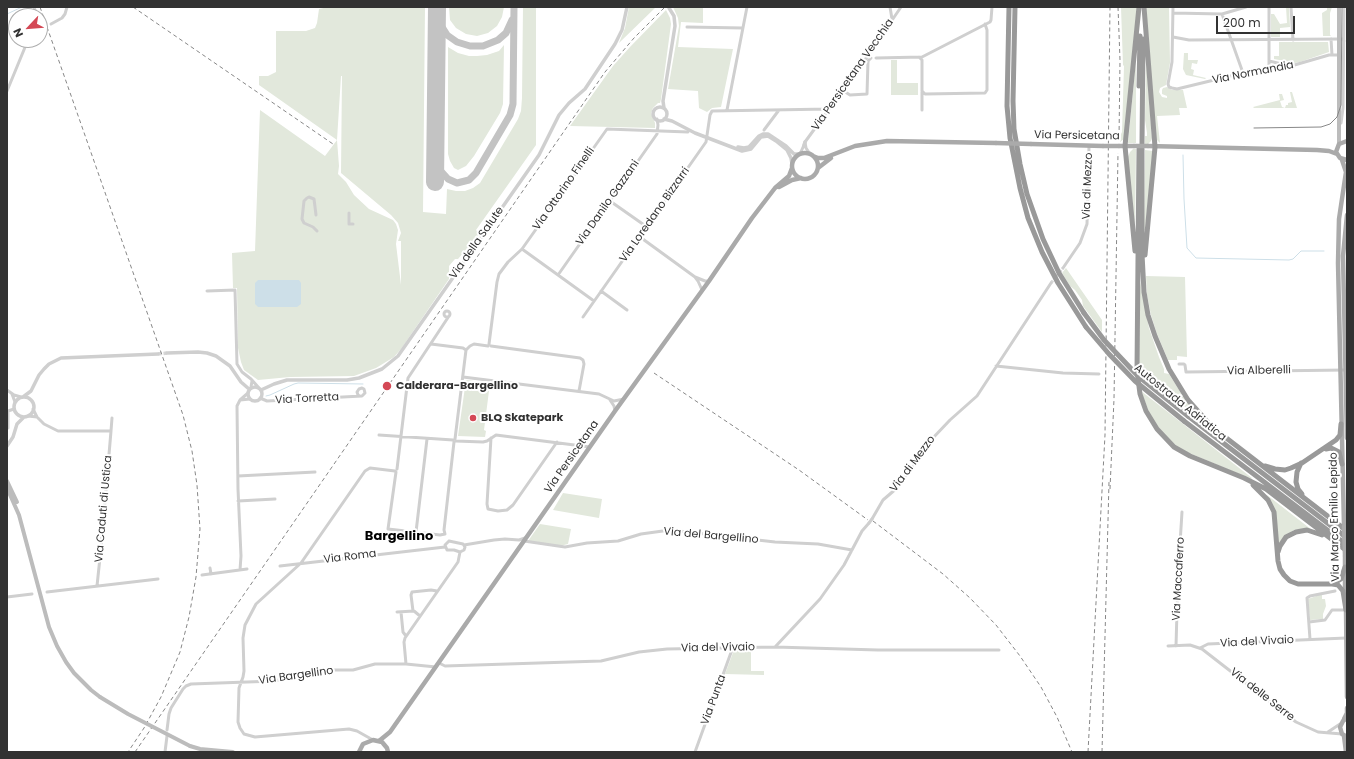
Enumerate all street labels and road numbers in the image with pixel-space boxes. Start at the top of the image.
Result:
street label: Via Persicetana Vecchia [809,17,897,133]
street label: Via Normandia [1211,59,1295,87]
street label: Via Persicetana [1034,129,1120,143]
street label: Via Ottorino Finelli [530,145,598,233]
street label: Via di Mezzo [1080,152,1096,220]
street label: Via Danilo Gazzani [574,158,642,248]
street label: Via Loredano Bizzarri [617,165,693,265]
street label: Via della Salute [447,204,507,282]
street label: Autostrada Adriatica [1131,362,1229,444]
street label: Via Alberelli [1227,364,1291,378]
street label: Via Torretta [275,391,339,407]
street label: Via Persicetana [542,418,602,496]
street label: Via di Mezzo [888,433,938,495]
street label: Via Marco Emilio Lepido [1327,452,1343,582]
street label: Via Caduti di Ustica [93,455,115,563]
street label: Via del Bargellino [663,525,759,547]
street label: Via Maccaferro [1170,537,1188,621]
street label: Via Roma [323,547,377,567]
street label: Via del Vivaio [1220,633,1294,651]
street label: Via del Vivaio [681,641,755,655]
street label: Via Bargellino [258,664,334,688]
street label: Via delle Serre [1227,666,1297,724]
street label: Via Punta [699,673,729,727]

